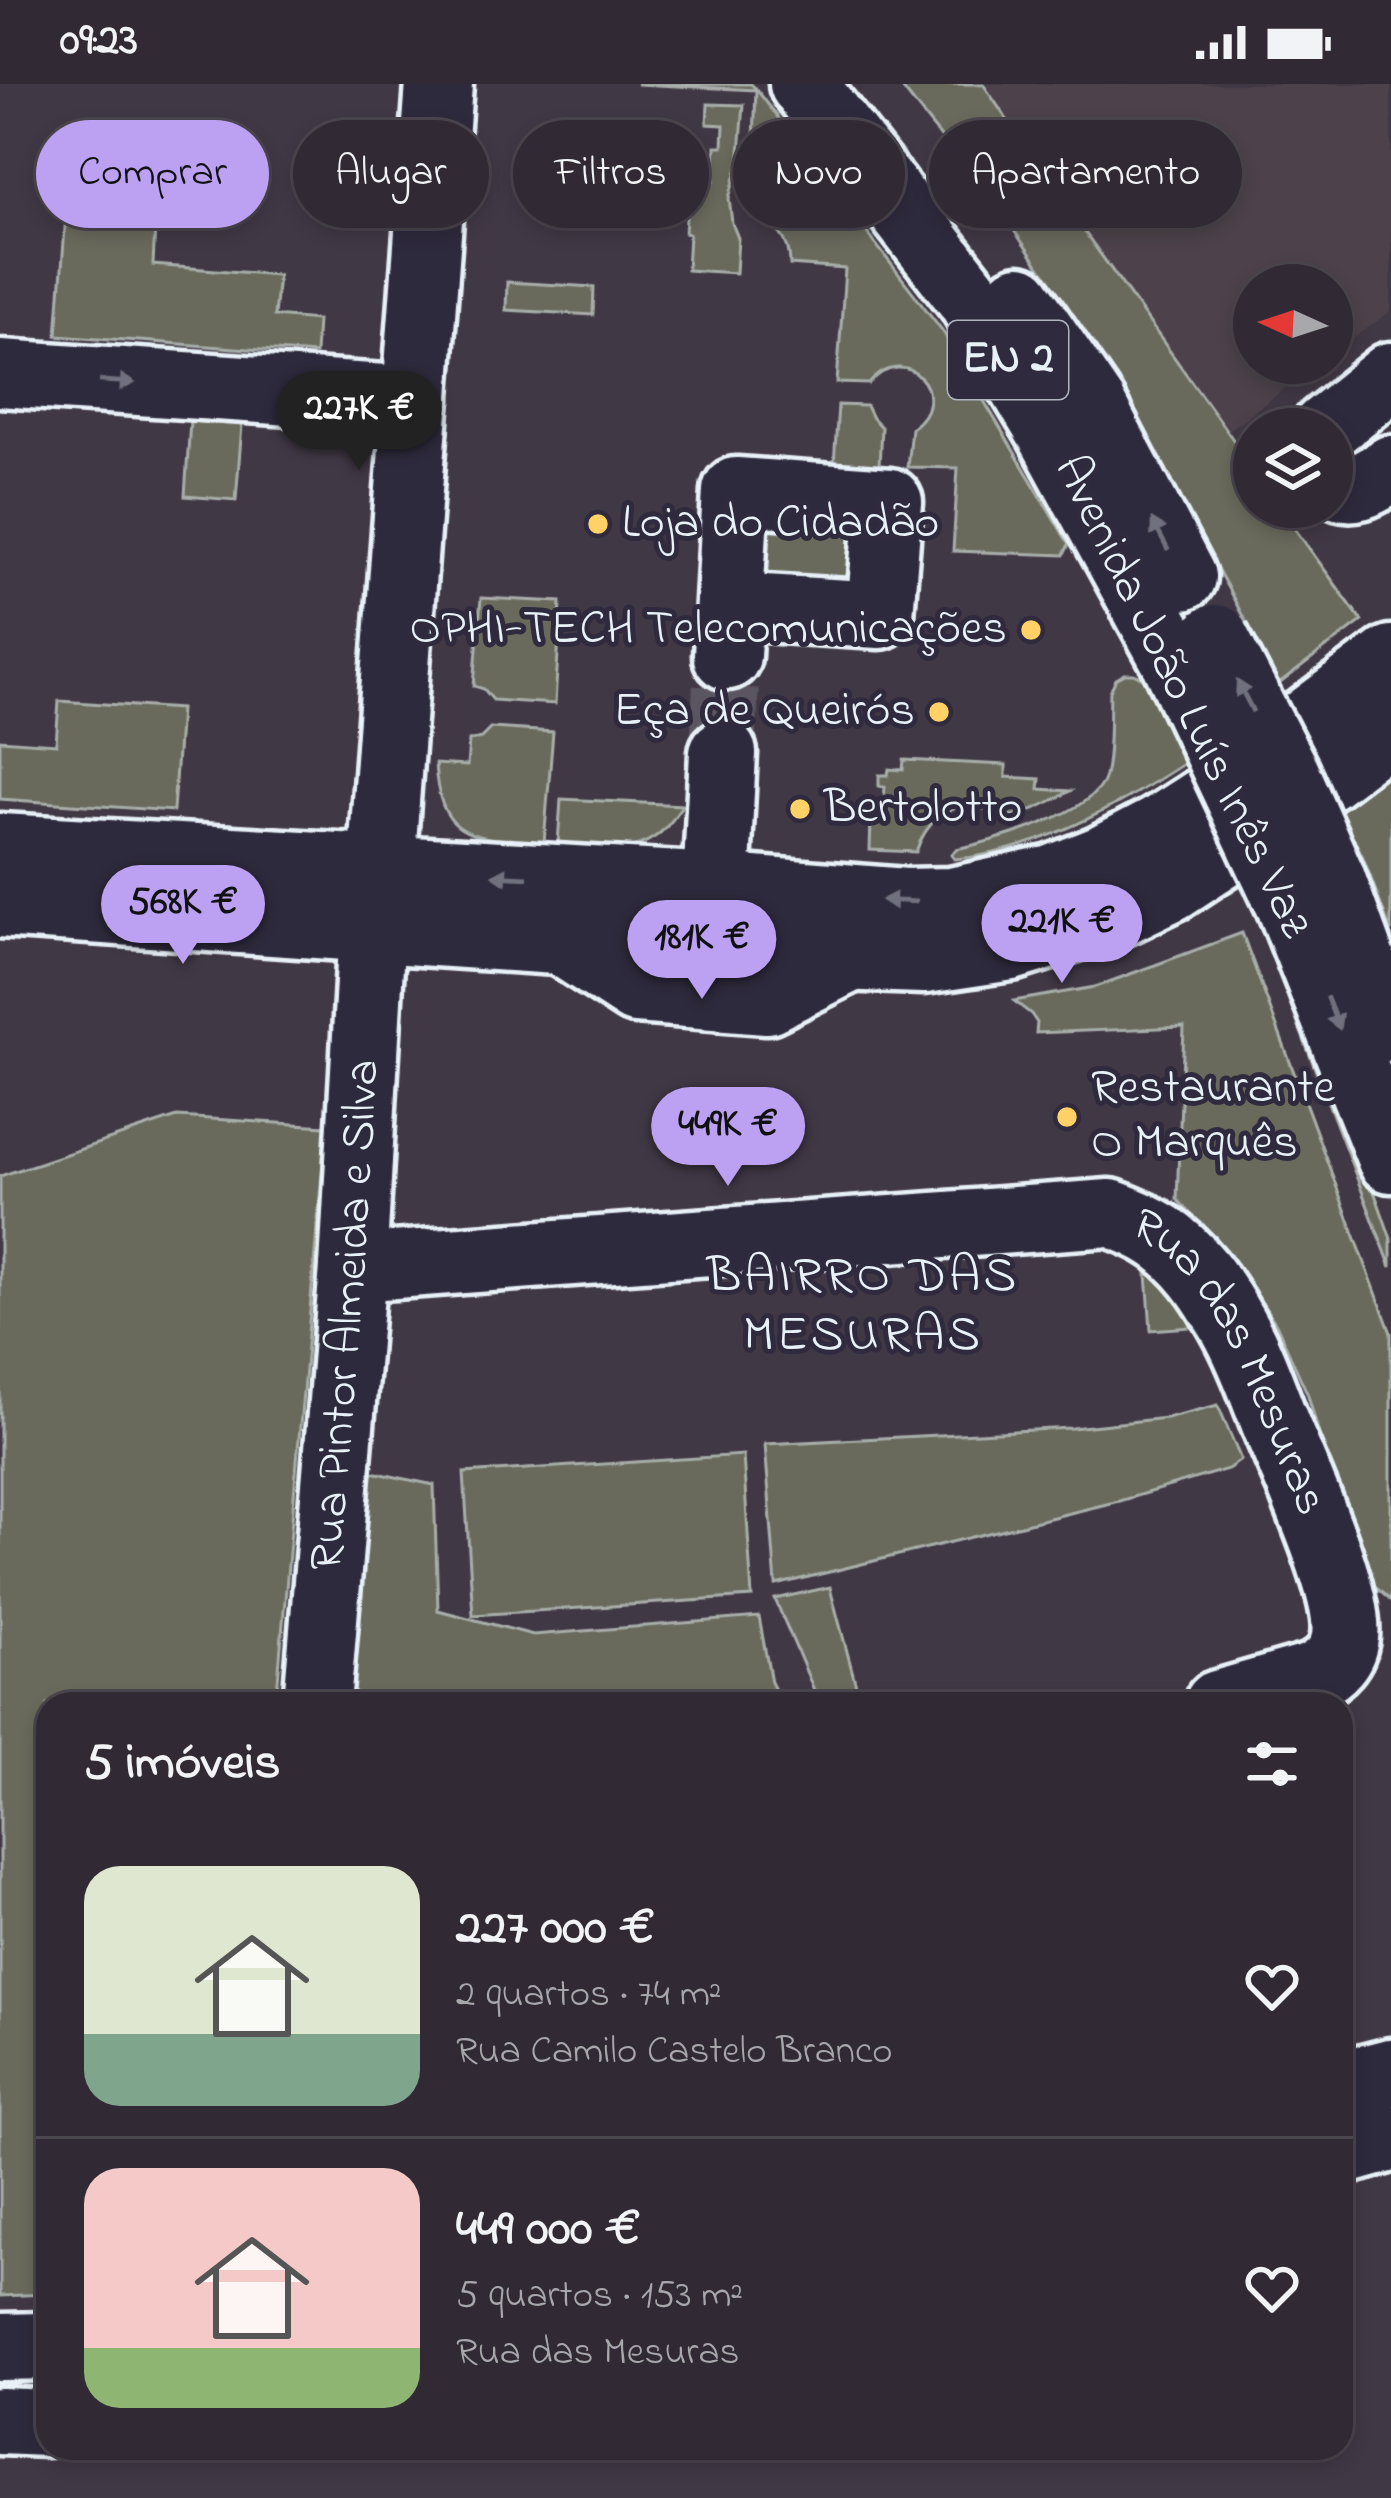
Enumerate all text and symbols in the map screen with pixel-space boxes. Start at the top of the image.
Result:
text: 09:23 [60,9,138,75]
chip: Comprar [36,120,269,228]
chip: Alugar [293,120,489,228]
chip: Filtros [513,120,709,228]
chip: Novo [733,120,905,228]
chip: Apartamento [929,120,1242,228]
north arrow [1233,264,1353,384]
map controls [1233,264,1353,528]
road number: EN 2 [948,321,1068,399]
pin: 227K € [261,371,457,473]
one-way arrow [99,372,136,391]
text: 227K € [304,381,414,438]
button: layers [1233,408,1353,528]
street label: Avenida João Luís Inês Vaz [1034,444,1330,951]
place label: Loja do Cidadão [622,489,939,559]
marker: Loja do Cidadão [585,511,611,537]
one-way arrow [1150,517,1171,552]
place label: OPHI-TECH Telecomunicações [409,595,1007,665]
marker: OPHI-TECH Telecomunicações [1018,617,1044,643]
place label: Eça de Queirós [614,677,915,747]
one-way arrow [1235,678,1256,713]
marker: Eça de Queirós [926,699,952,725]
place label: Bertolotto [823,774,1023,844]
marker: Bertolotto [787,796,813,822]
pin: 568K € [85,865,281,967]
one-way arrow [490,867,528,886]
text: 568K € [128,875,238,932]
pin: 221K € [964,884,1160,986]
one-way arrow [879,891,917,910]
text: 221K € [1008,894,1116,951]
pin: 181K € [604,900,800,1002]
text: 181K € [654,910,750,967]
one-way arrow [1324,996,1343,1032]
place label: Restaurante O Marquês [1091,1054,1335,1179]
street label: Rua Pintor Almeida e Silva [293,1058,400,1574]
pin: 449K € [630,1087,826,1189]
text: 449K € [678,1097,778,1154]
marker: Restaurante O Marquês [1054,1104,1080,1130]
street label: Rua das Mesuras [1119,1191,1345,1526]
district label: BAIRRO DAS MESURAS [705,1240,1019,1374]
text: 5 imóveis [84,1727,280,1802]
icon: filters [1239,1731,1305,1797]
text: 227 000 € [456,1892,655,1967]
icon: home [180,1914,324,2058]
icon: heart [1239,1953,1305,2019]
text: 2 quartos · 74 m² [456,1967,721,2024]
text: Rua Camilo Castelo Branco [456,2024,893,2081]
text: 449 000 € [456,2193,641,2268]
icon: home [180,2216,324,2360]
icon: heart [1239,2255,1305,2321]
text: 5 quartos · 153 m² [456,2268,743,2325]
text: Rua das Mesuras [456,2325,739,2382]

